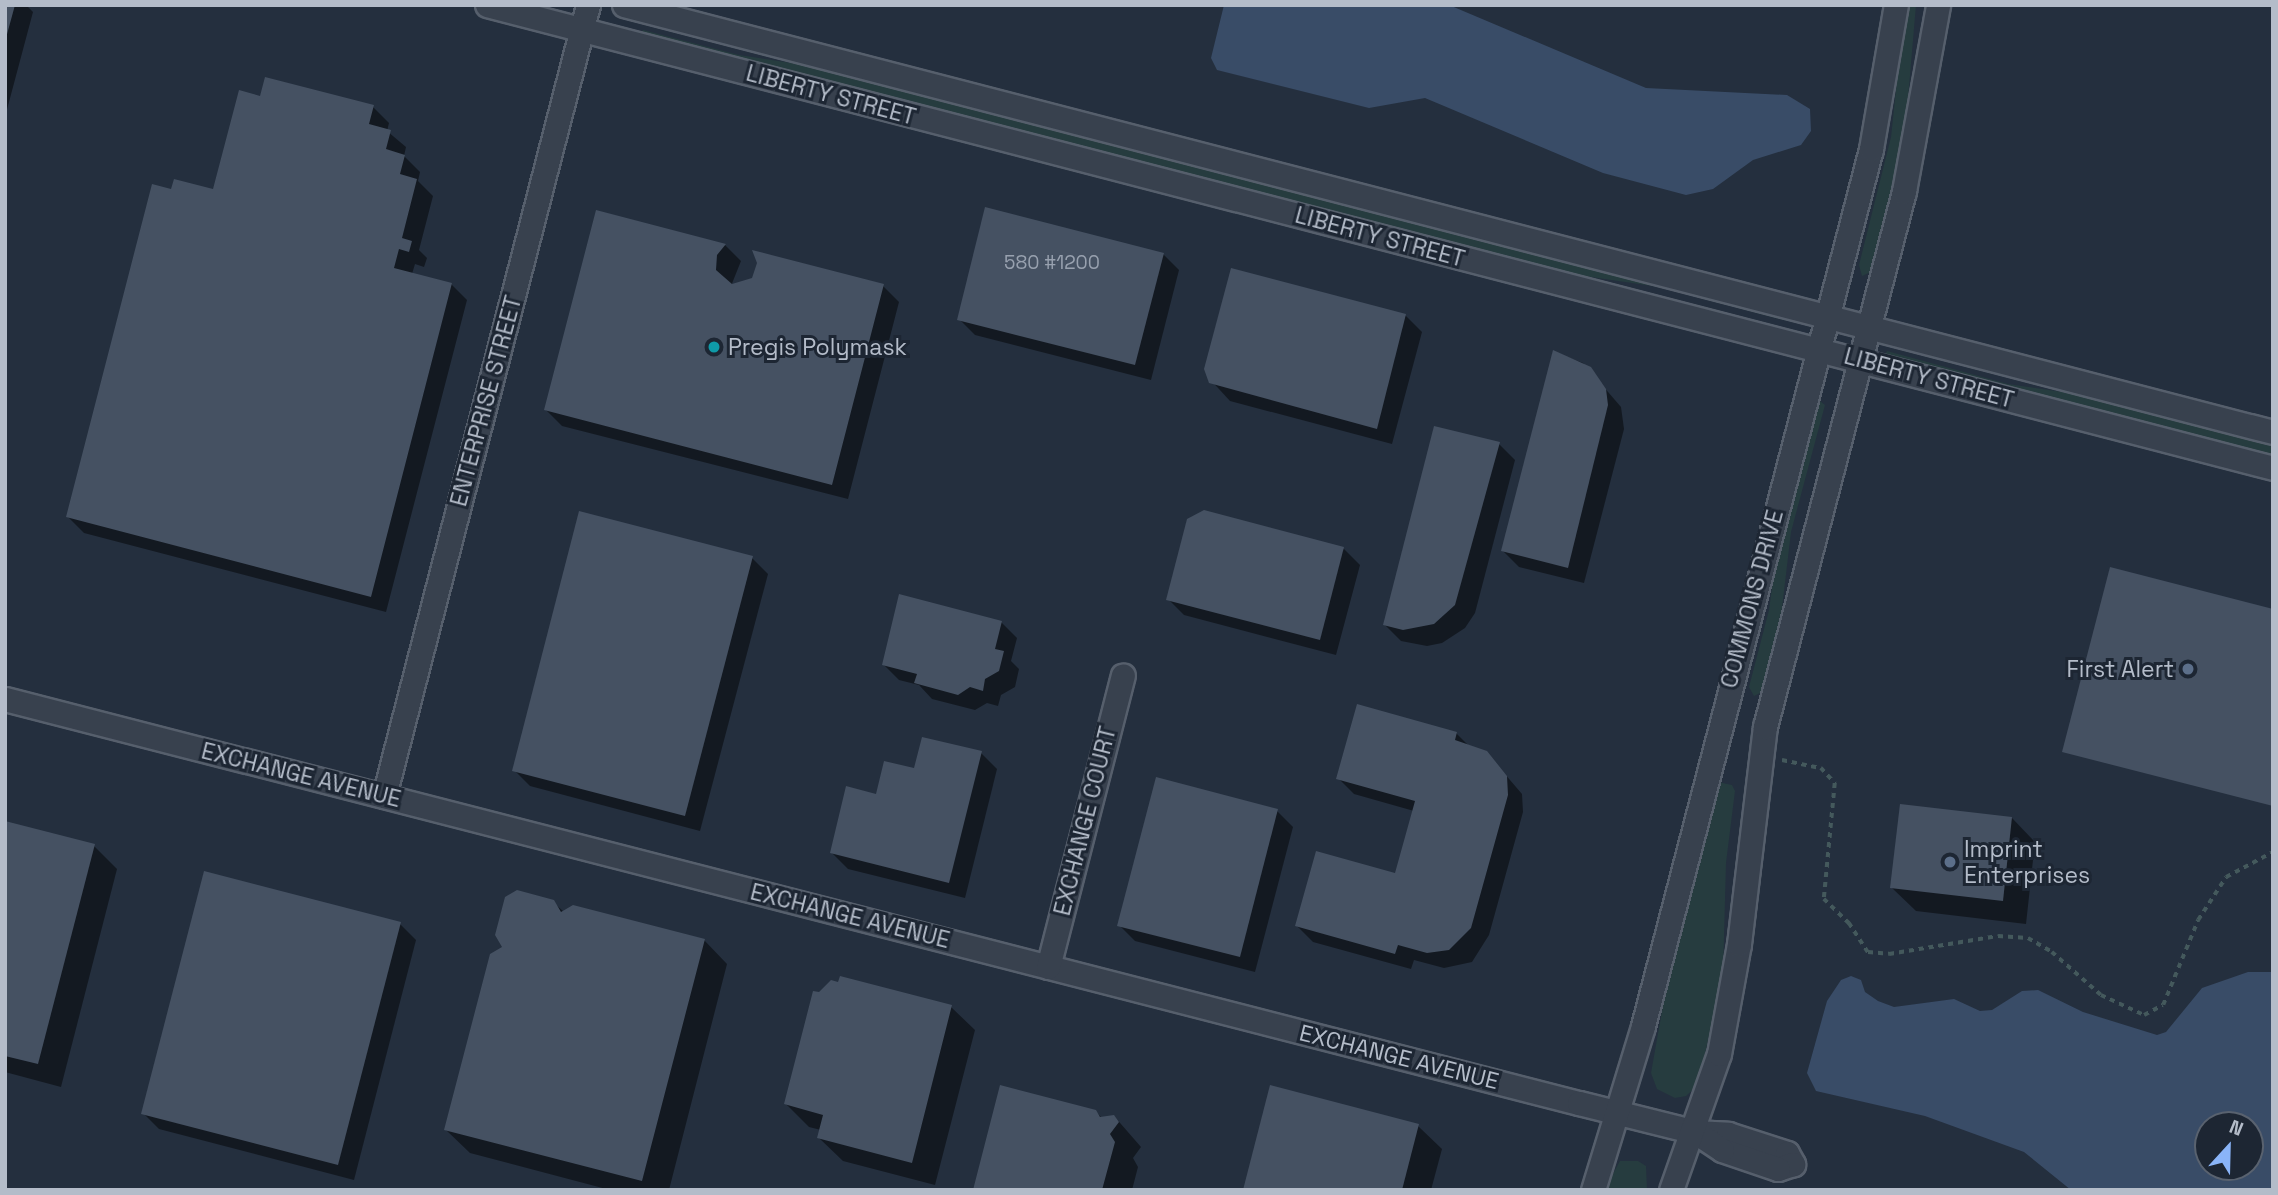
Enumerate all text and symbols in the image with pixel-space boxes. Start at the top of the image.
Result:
street label: LIBERTY STREET [743,59,919,131]
street label: LIBERTY STREET [1292,201,1468,273]
house number: 580 #1200 [1004,252,1100,274]
street label: ENTERPRISE STREET [445,293,527,509]
place label: Pregis Polymask [728,333,907,361]
marker: Pregis Polymask [706,339,722,355]
street label: LIBERTY STREET [1841,342,2017,414]
street label: COMMONS DRIVE [1715,507,1789,691]
place label: First Alert [2066,655,2174,683]
marker: First Alert [2180,661,2196,677]
street label: EXCHANGE COURT [1048,724,1122,918]
street label: EXCHANGE AVENUE [198,737,404,813]
place label: Imprint Enterprises [1964,835,2090,889]
marker: Imprint Enterprises [1942,854,1958,870]
street label: EXCHANGE AVENUE [747,878,953,954]
street label: EXCHANGE AVENUE [1296,1019,1502,1095]
north arrow [2194,1111,2264,1181]
text: N [2226,1114,2247,1142]

